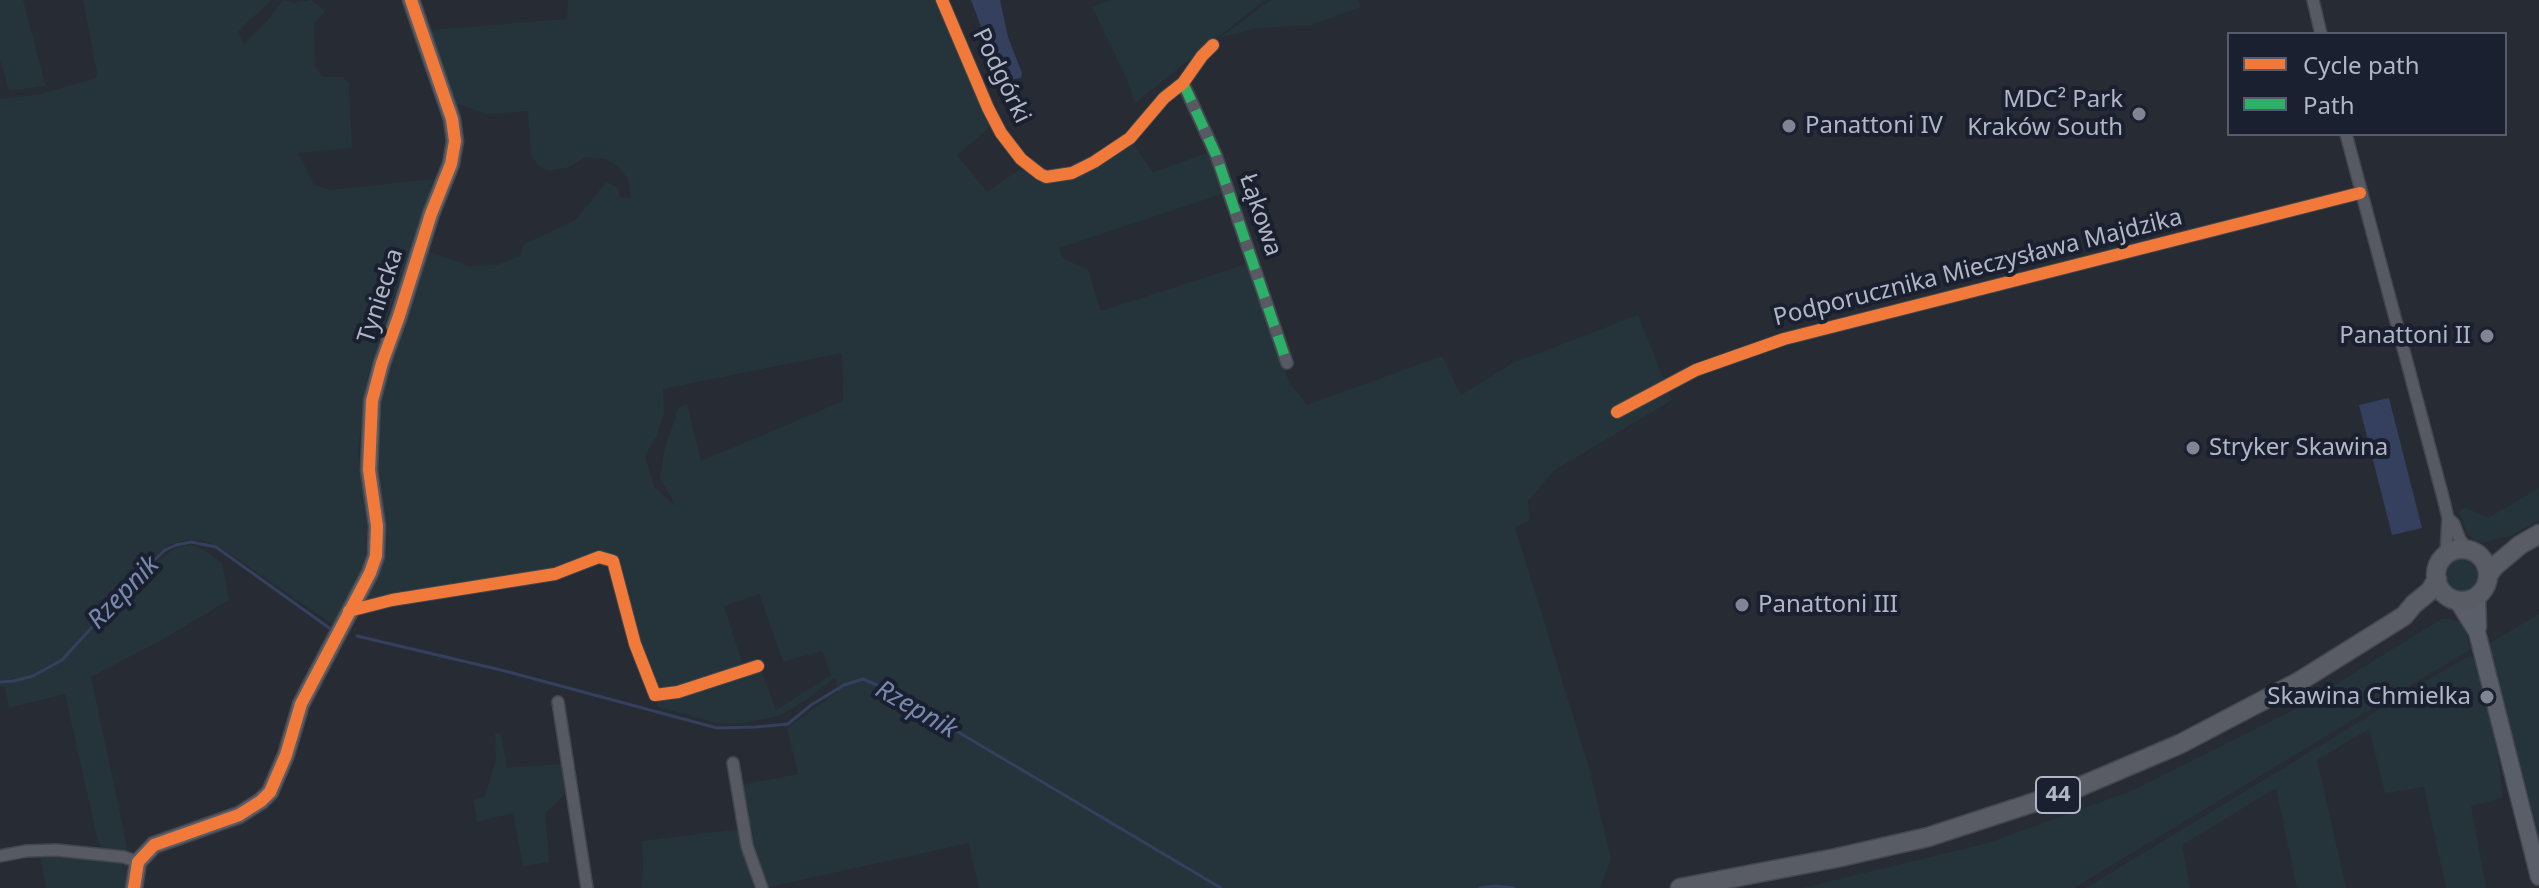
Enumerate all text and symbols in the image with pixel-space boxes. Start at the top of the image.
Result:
street label: Podgórki [966,24,1036,128]
legend [2227,32,2507,136]
text: Cycle path [2303,48,2420,81]
place label: MDC² Park Kraków South [1967,86,2123,142]
text: Path [2303,88,2354,121]
marker: MDC² Park Kraków South [2130,105,2148,123]
place label: Panattoni IV [1805,112,1943,140]
marker: Panattoni IV [1780,117,1798,135]
street label: Łąkowa [1233,170,1287,260]
street label: Podporucznika Mieczysława Majdzika [1771,203,2185,333]
street label: Tyniecka [352,245,410,347]
place label: Panattoni II [2339,322,2471,350]
marker: Panattoni II [2478,327,2496,345]
place label: Stryker Skawina [2209,434,2388,462]
marker: Stryker Skawina [2184,439,2202,457]
water label: Rzepnik [82,550,166,636]
place label: Panattoni III [1758,591,1898,619]
marker: Panattoni III [1733,596,1751,614]
water label: Rzepnik [870,674,962,746]
place label: Skawina Chmielka [2267,683,2471,711]
marker: Skawina Chmielka [2478,688,2496,706]
road number: 44 [2036,777,2080,813]

